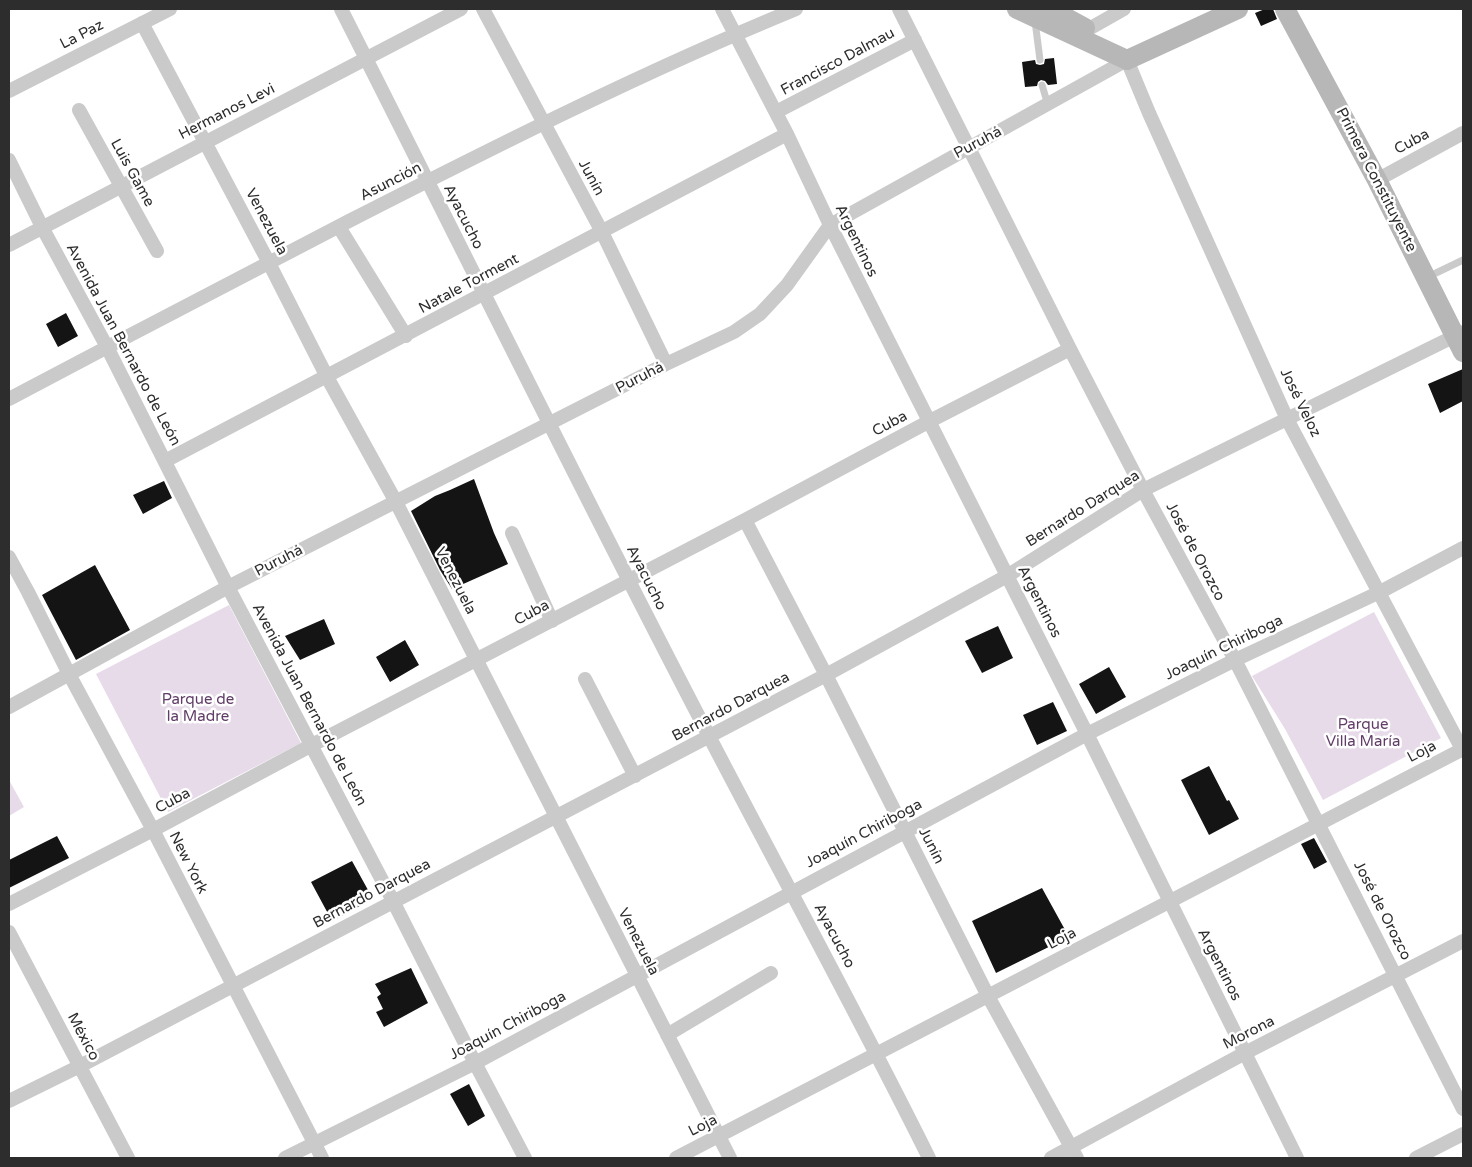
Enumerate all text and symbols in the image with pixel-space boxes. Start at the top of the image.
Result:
street label: La Paz [57,16,107,54]
street label: Francisco Dalmau [778,24,898,100]
street label: Hermanos Levi [176,80,278,144]
street label: Primera Constituyente [1332,105,1420,255]
street label: Puruhá [951,123,1005,163]
street label: Cuba [1391,125,1433,159]
street label: Luis Game [106,136,158,210]
street label: Junín [574,157,608,199]
street label: Asunción [357,159,425,205]
street label: Ayacucho [439,182,487,252]
street label: Venezuela [241,186,291,258]
street label: Argentinos [831,202,881,280]
street label: Avenida Juan Bernardo de León [62,241,184,449]
street label: Natale Torment [416,250,522,318]
street label: Puruhá [613,358,667,398]
street label: José Veloz [1276,366,1324,440]
street label: Cuba [869,407,911,441]
street label: Bernardo Darquea [1023,467,1143,551]
street label: José de Orozco [1162,500,1228,604]
street label: Puruhá [252,541,306,581]
street label: Ayacucho [622,543,670,613]
street label: Venezuela [430,544,480,618]
street label: Argentinos [1013,563,1065,641]
street label: Cuba [511,596,553,630]
street label: Avenida Juan Bernardo de León [248,601,370,809]
street label: Joaquín Chiriboga [1162,612,1286,684]
street label: Bernardo Darquea [669,668,793,746]
park label: Parque de la Madre [162,691,234,726]
park label: Parque Villa María [1326,716,1400,751]
street label: Loja [1405,737,1439,767]
street label: Cuba [152,784,194,818]
street label: Joaquín Chiriboga [803,796,925,872]
street label: Junín [914,825,948,867]
street label: New York [165,829,211,897]
street label: Bernardo Darquea [310,855,434,933]
street label: José de Orozco [1349,858,1415,964]
street label: Ayacucho [810,901,858,971]
street label: Venezuela [613,905,663,979]
street label: Loja [1045,924,1079,954]
street label: Argentinos [1193,926,1245,1004]
street label: Joaquín Chiriboga [447,988,569,1064]
street label: México [63,1010,103,1064]
street label: Morona [1220,1012,1278,1054]
street label: Loja [686,1111,720,1141]

